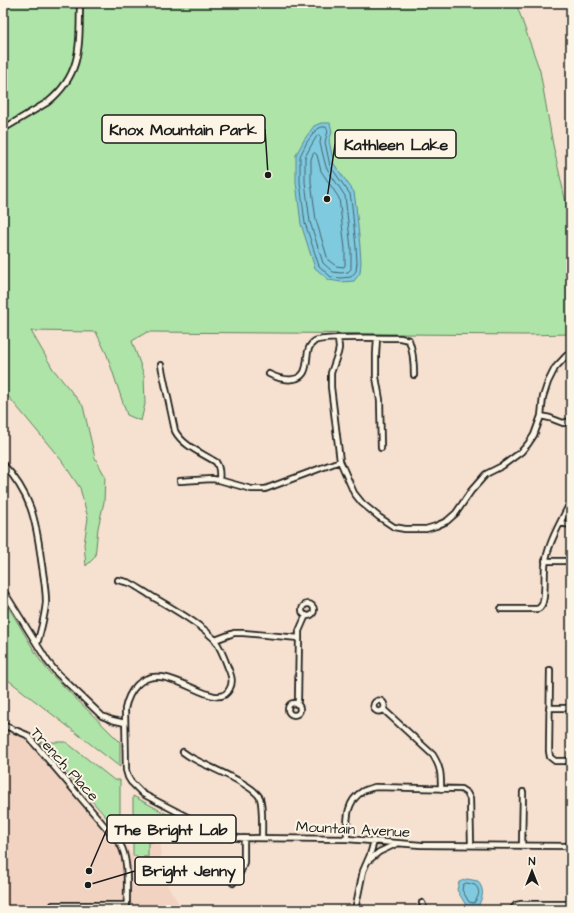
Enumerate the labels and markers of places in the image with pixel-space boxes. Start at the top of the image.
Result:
callout: Knox Mountain Park [102,115,265,143]
callout: Kathleen Lake [335,130,456,158]
callout: The Bright Lab [107,815,236,843]
callout: Bright Jenny [135,857,244,885]

